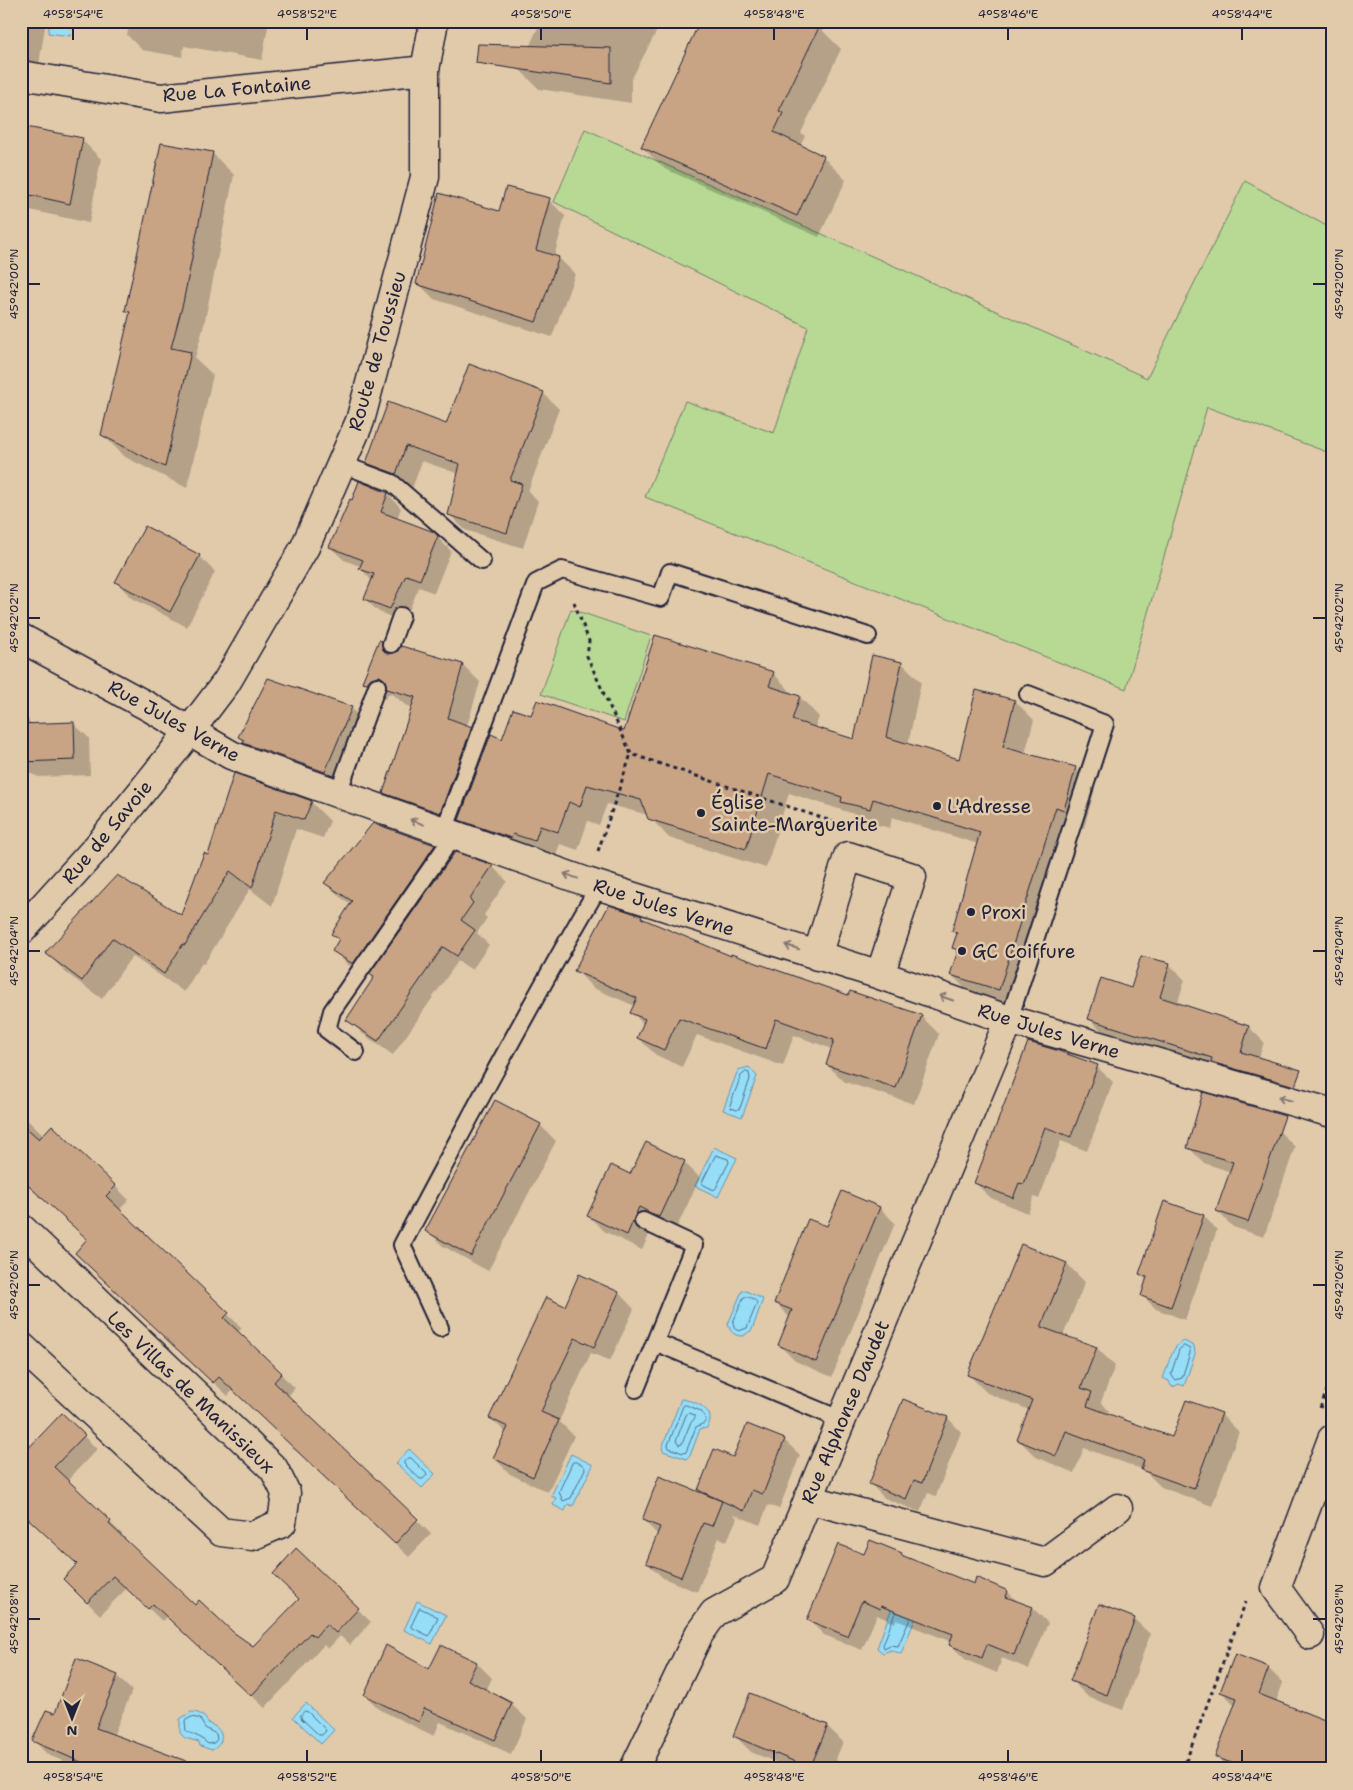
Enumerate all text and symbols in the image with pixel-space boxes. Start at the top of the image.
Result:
text: 4°58'54"E [43,6,103,22]
text: 4°58'52"E [277,6,337,22]
text: 4°58'50"E [510,6,572,22]
text: 4°58'48"E [743,6,805,22]
text: 4°58'46"E [978,6,1038,22]
text: 4°58'44"E [1211,6,1273,22]
street label: Rue La Fontaine [162,70,312,108]
text: 45°42'00"N [6,249,22,319]
text: 45°42'00"N [1331,249,1347,319]
street label: Route de Toussieu [342,268,412,434]
text: 45°42'02"N [6,583,22,653]
text: 45°42'02"N [1331,583,1347,653]
street label: Rue Jules Verne [103,674,245,768]
street label: Rue de Savoie [56,775,158,889]
place label: Église Sainte-Marguerite [711,789,878,837]
place label: L'Adresse [947,794,1031,819]
marker: L'Adresse [931,800,943,812]
marker: Église Sainte-Marguerite [695,807,707,819]
one-way arrow [410,817,426,826]
one-way arrow [563,871,579,880]
street label: Rue Jules Verne [590,872,738,942]
place label: Proxi [981,900,1026,925]
marker: Proxi [965,906,977,918]
text: 45°42'04"N [6,916,22,986]
text: 45°42'04"N [1331,916,1347,986]
place label: GC Coiffure [972,939,1075,964]
one-way arrow [784,942,800,952]
marker: GC Coiffure [956,945,968,957]
one-way arrow [939,993,955,1002]
street label: Rue Jules Verne [975,997,1123,1065]
one-way arrow [1277,1094,1293,1104]
text: 45°42'06"N [6,1250,22,1320]
text: 45°42'06"N [1331,1250,1347,1320]
street label: Les Villas de Manissieux [102,1305,280,1479]
street label: Rue Alphonse Daudet [795,1316,895,1508]
text: 45°42'08"N [6,1584,22,1654]
text: 45°42'08"N [1331,1584,1347,1654]
north arrow [48,1692,98,1742]
text: N [66,1722,78,1740]
text: 4°58'54"E [43,1769,103,1785]
text: 4°58'52"E [277,1769,337,1785]
text: 4°58'50"E [510,1769,572,1785]
text: 4°58'48"E [743,1769,805,1785]
text: 4°58'46"E [978,1769,1038,1785]
text: 4°58'44"E [1211,1769,1273,1785]

